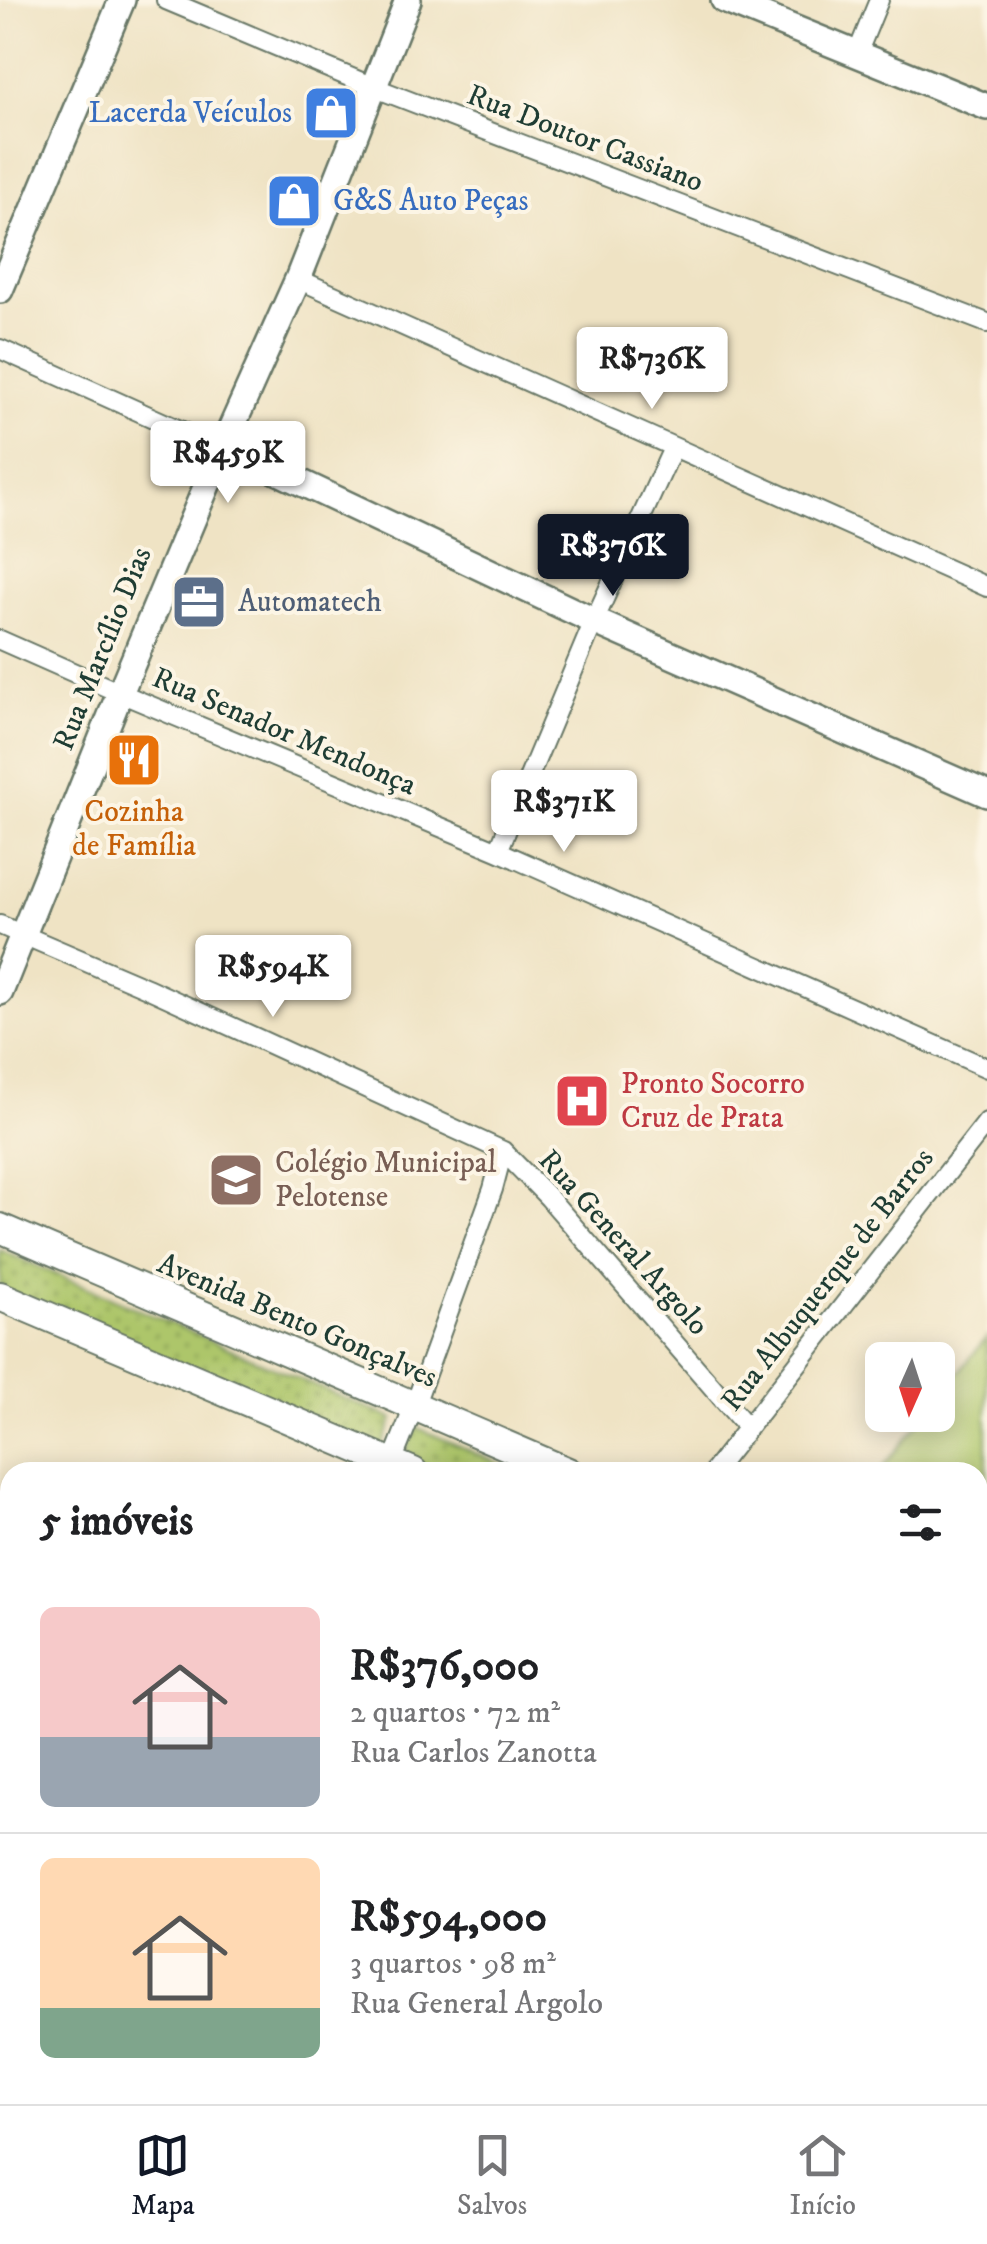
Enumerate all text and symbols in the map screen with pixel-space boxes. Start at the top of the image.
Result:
street label: Rua Doutor Cassiano [462,77,708,201]
shop icon: Lacerda Veículos [301,83,361,143]
place label: Lacerda Veículos [89,95,292,132]
shop icon: G&S Auto Peças [264,171,324,231]
place label: G&S Auto Peças [333,183,529,220]
pin: R$736K [571,327,733,412]
text: R$736K [599,339,705,379]
pin: R$459K [147,421,309,506]
text: R$459K [172,433,284,473]
pin: R$376K [532,514,694,599]
text: R$376K [560,526,666,566]
street label: Rua Marcílio Dias [45,542,161,756]
office icon: Automatech [169,572,229,632]
place label: Automatech [238,584,382,621]
street label: Rua Senador Mendonça [146,660,422,804]
restaurant icon: Cozinha de Família [104,730,164,790]
pin: R$371K [483,770,645,855]
text: R$371K [513,782,615,822]
place label: Cozinha de Família [72,794,196,865]
pin: R$594K [192,935,354,1020]
text: R$594K [217,947,329,987]
place label: Pronto Socorro Cruz de Prata [621,1066,805,1137]
hospital icon: Pronto Socorro Cruz de Prata [552,1071,612,1131]
street label: Rua Albuquerque de Barros [714,1141,942,1419]
street label: Rua General Argolo [530,1142,716,1344]
place label: Colégio Municipal Pelotense [275,1145,496,1216]
school or university icon: Colégio Municipal Pelotense [206,1150,266,1210]
street label: Avenida Bento Gonçalves [152,1245,442,1397]
north arrow [865,1342,955,1432]
map controls [865,1342,955,1432]
icon: filters [893,1495,948,1550]
text: 5 imóveis [40,1496,193,1548]
text: R$376,000 [350,1641,539,1693]
icon: home [120,1647,240,1767]
text: 2 quartos · 72 m² [350,1693,560,1733]
text: Rua Carlos Zanotta [350,1733,597,1773]
text: R$594,000 [350,1892,547,1944]
icon: home [120,1898,240,2018]
text: 3 quartos · 98 m² [350,1944,556,1984]
text: Rua General Argolo [350,1984,603,2024]
tab: Mapa [131,2128,195,2223]
tab: Salvos [457,2128,527,2223]
tab: Início [789,2128,856,2223]

